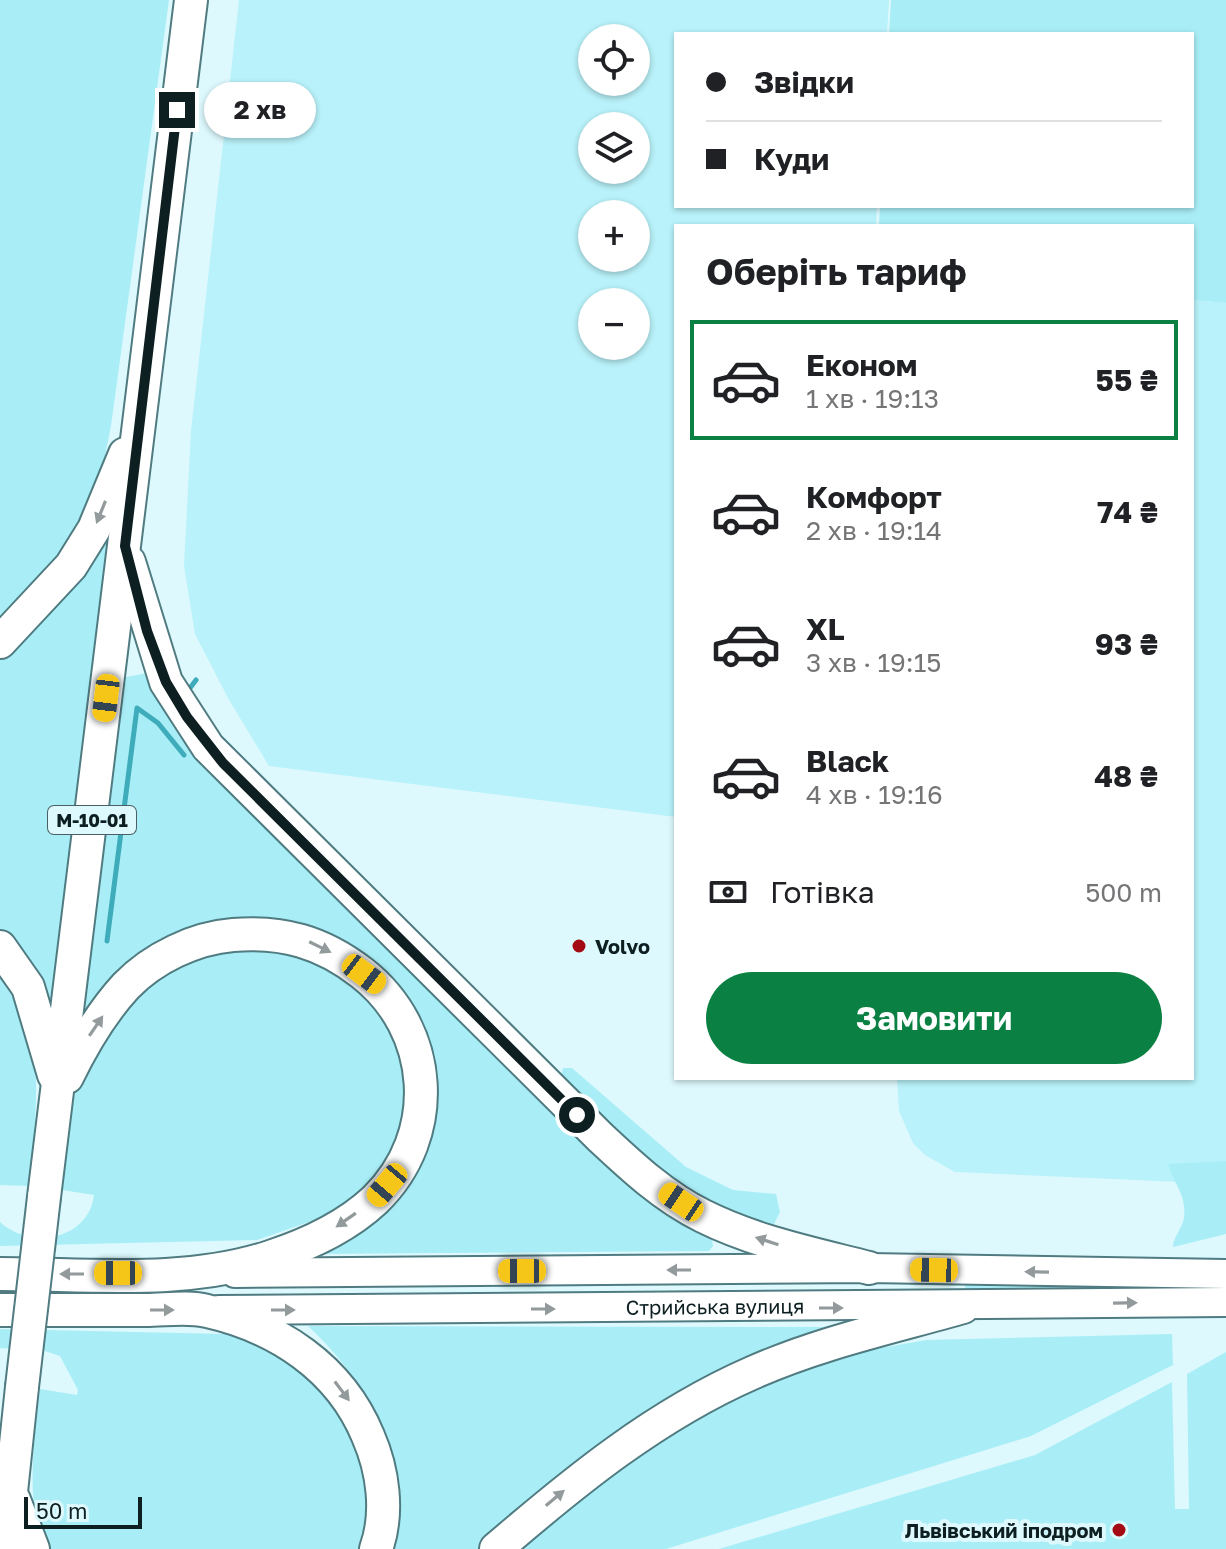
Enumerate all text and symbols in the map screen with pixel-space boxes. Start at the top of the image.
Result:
map controls [578,24,650,360]
button: locate [578,24,650,96]
text: Звідки [754,64,854,100]
callout: 2 хв [205,82,317,138]
route end [159,92,195,128]
text: 2 хв [234,94,286,125]
button: layers [578,112,650,184]
text: Куди [754,141,829,177]
button: + [578,200,650,272]
text: Оберіть тариф [706,250,967,293]
button: − [578,288,650,360]
icon: car [710,344,782,416]
text: Економ [806,347,917,383]
text: 55 ₴ [1096,362,1158,398]
text: 1 хв · 19:13 [806,383,939,414]
icon: car [710,476,782,548]
text: Комфорт [806,479,942,515]
text: 74 ₴ [1097,494,1158,530]
one-way arrow [94,500,107,524]
text: 2 хв · 19:14 [806,515,942,546]
icon: car [710,608,782,680]
text: XL [806,611,845,647]
text: 93 ₴ [1095,626,1158,662]
text: 3 хв · 19:15 [806,647,941,678]
car [91,673,121,723]
icon: car [710,740,782,812]
text: Black [806,743,889,779]
text: 48 ₴ [1094,758,1158,794]
text: 4 хв · 19:16 [806,779,943,810]
road number: М-10-01 [48,806,136,834]
icon: cash [706,870,750,914]
text: Готівка [770,874,875,910]
text: 500 m [1085,877,1162,908]
place label: Volvo [595,934,650,958]
marker: Volvo [570,937,588,955]
one-way arrow [308,940,331,954]
car [338,950,390,998]
button: Замовити [706,972,1162,1064]
one-way arrow [88,1015,103,1036]
route start [559,1097,595,1133]
car [362,1159,412,1211]
car [654,1179,708,1225]
one-way arrow [336,1212,357,1227]
one-way arrow [755,1234,779,1246]
car [910,1258,958,1282]
car [498,1259,546,1283]
car [94,1261,142,1285]
one-way arrow [666,1264,691,1276]
one-way arrow [1024,1266,1049,1279]
one-way arrow [59,1268,84,1280]
street label: Стрийська вулиця [625,1293,804,1319]
one-way arrow [1113,1297,1138,1310]
one-way arrow [819,1302,844,1314]
one-way arrow [531,1303,556,1315]
one-way arrow [150,1304,175,1316]
one-way arrow [271,1304,296,1316]
one-way arrow [333,1381,349,1401]
one-way arrow [545,1490,565,1507]
scale bar [24,1493,142,1529]
text: 50 m [36,1497,87,1524]
place label: Львівський іподром [905,1518,1103,1542]
marker: Львівський іподром [1110,1521,1128,1539]

